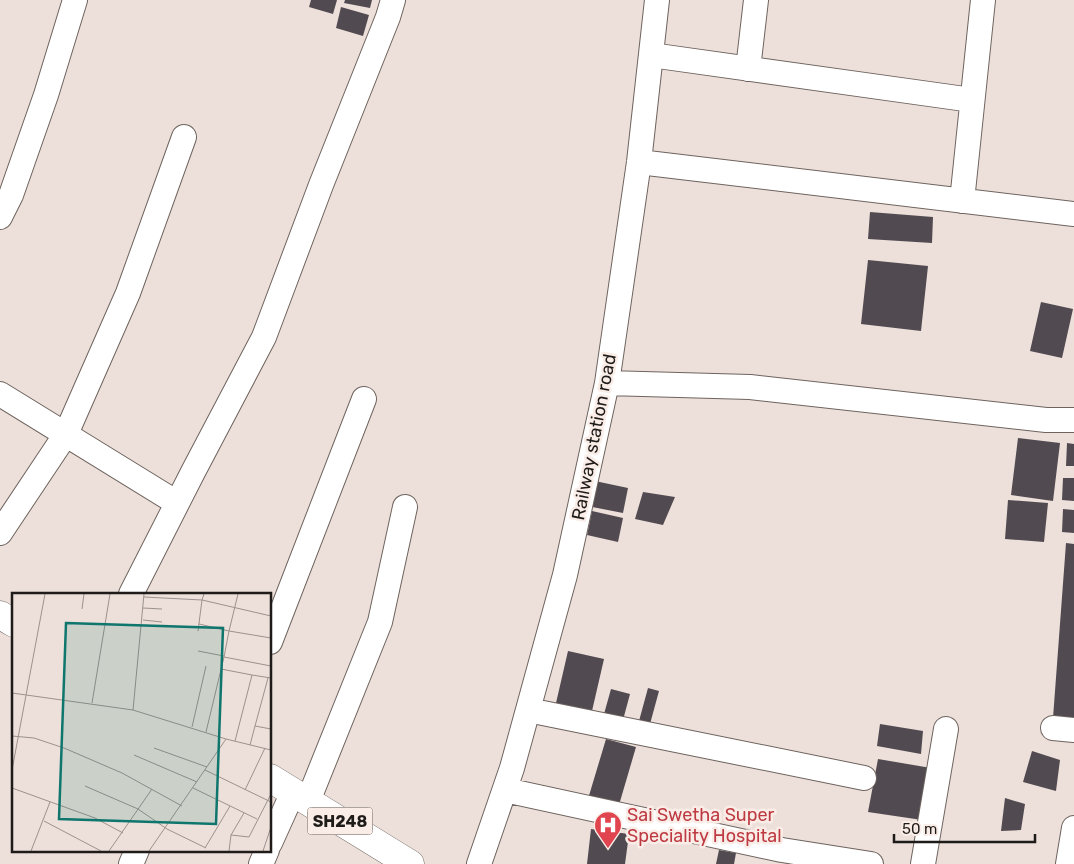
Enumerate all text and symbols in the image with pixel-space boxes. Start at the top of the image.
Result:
street label: Railway station road [567,352,621,522]
inset map [12,593,271,852]
place label: Sai Swetha Super Speciality Hospital [627,804,782,847]
road number: SH248 [308,808,372,834]
hospital icon: Sai Swetha Super Speciality Hospital [593,810,623,849]
scale bar [894,812,1035,844]
text: 50 m [902,820,937,838]

